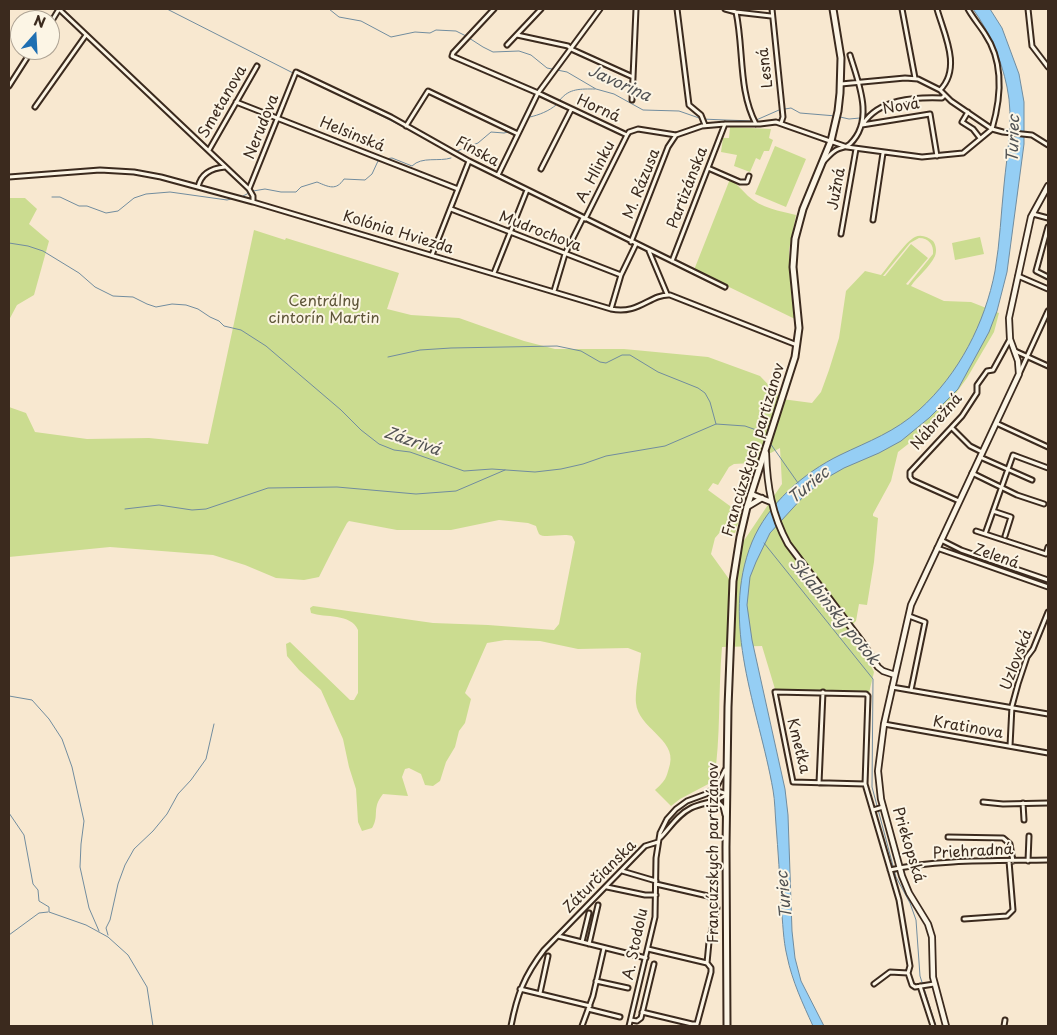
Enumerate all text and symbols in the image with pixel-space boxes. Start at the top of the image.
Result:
north arrow [10,10,60,60]
text: N [31,10,48,33]
street label: Lesná [755,47,777,89]
street label: Smetanova [195,62,251,142]
water label: Javorina [585,62,653,106]
street label: Nerudova [241,92,283,162]
street label: Horná [574,92,622,126]
street label: Nová [881,95,921,119]
street label: Helsinská [317,114,387,156]
water label: Turiec [1004,115,1024,163]
street label: Fínska [452,133,502,171]
street label: A. Hlinku [573,138,619,206]
street label: Partizánska [664,144,712,232]
street label: M. Rázusa [620,146,664,222]
street label: Južná [824,166,850,212]
street label: Kolónia Hviezda [340,208,456,258]
street label: Mudrochova [496,208,584,256]
park label: Centrálny cintorín Martin [269,293,379,328]
street label: Francúzskych partizánov [719,361,789,539]
street label: Nábrežná [908,390,966,454]
water label: Zázrivá [381,423,443,461]
water label: Turiec [785,464,833,508]
street label: Zelená [971,541,1021,573]
water label: Sklabinský potok [785,555,883,669]
street label: Uzlovská [997,627,1037,693]
street label: Kratinova [932,713,1004,743]
street label: Kmeťka [782,717,814,775]
street label: Francúzskych partizánov [705,763,723,943]
street label: Priekopská [888,805,928,885]
street label: Záturčianska [560,837,640,917]
street label: Priehradná [932,841,1014,863]
water label: Turiec [773,871,797,919]
street label: A. Stodolu [620,907,652,981]

